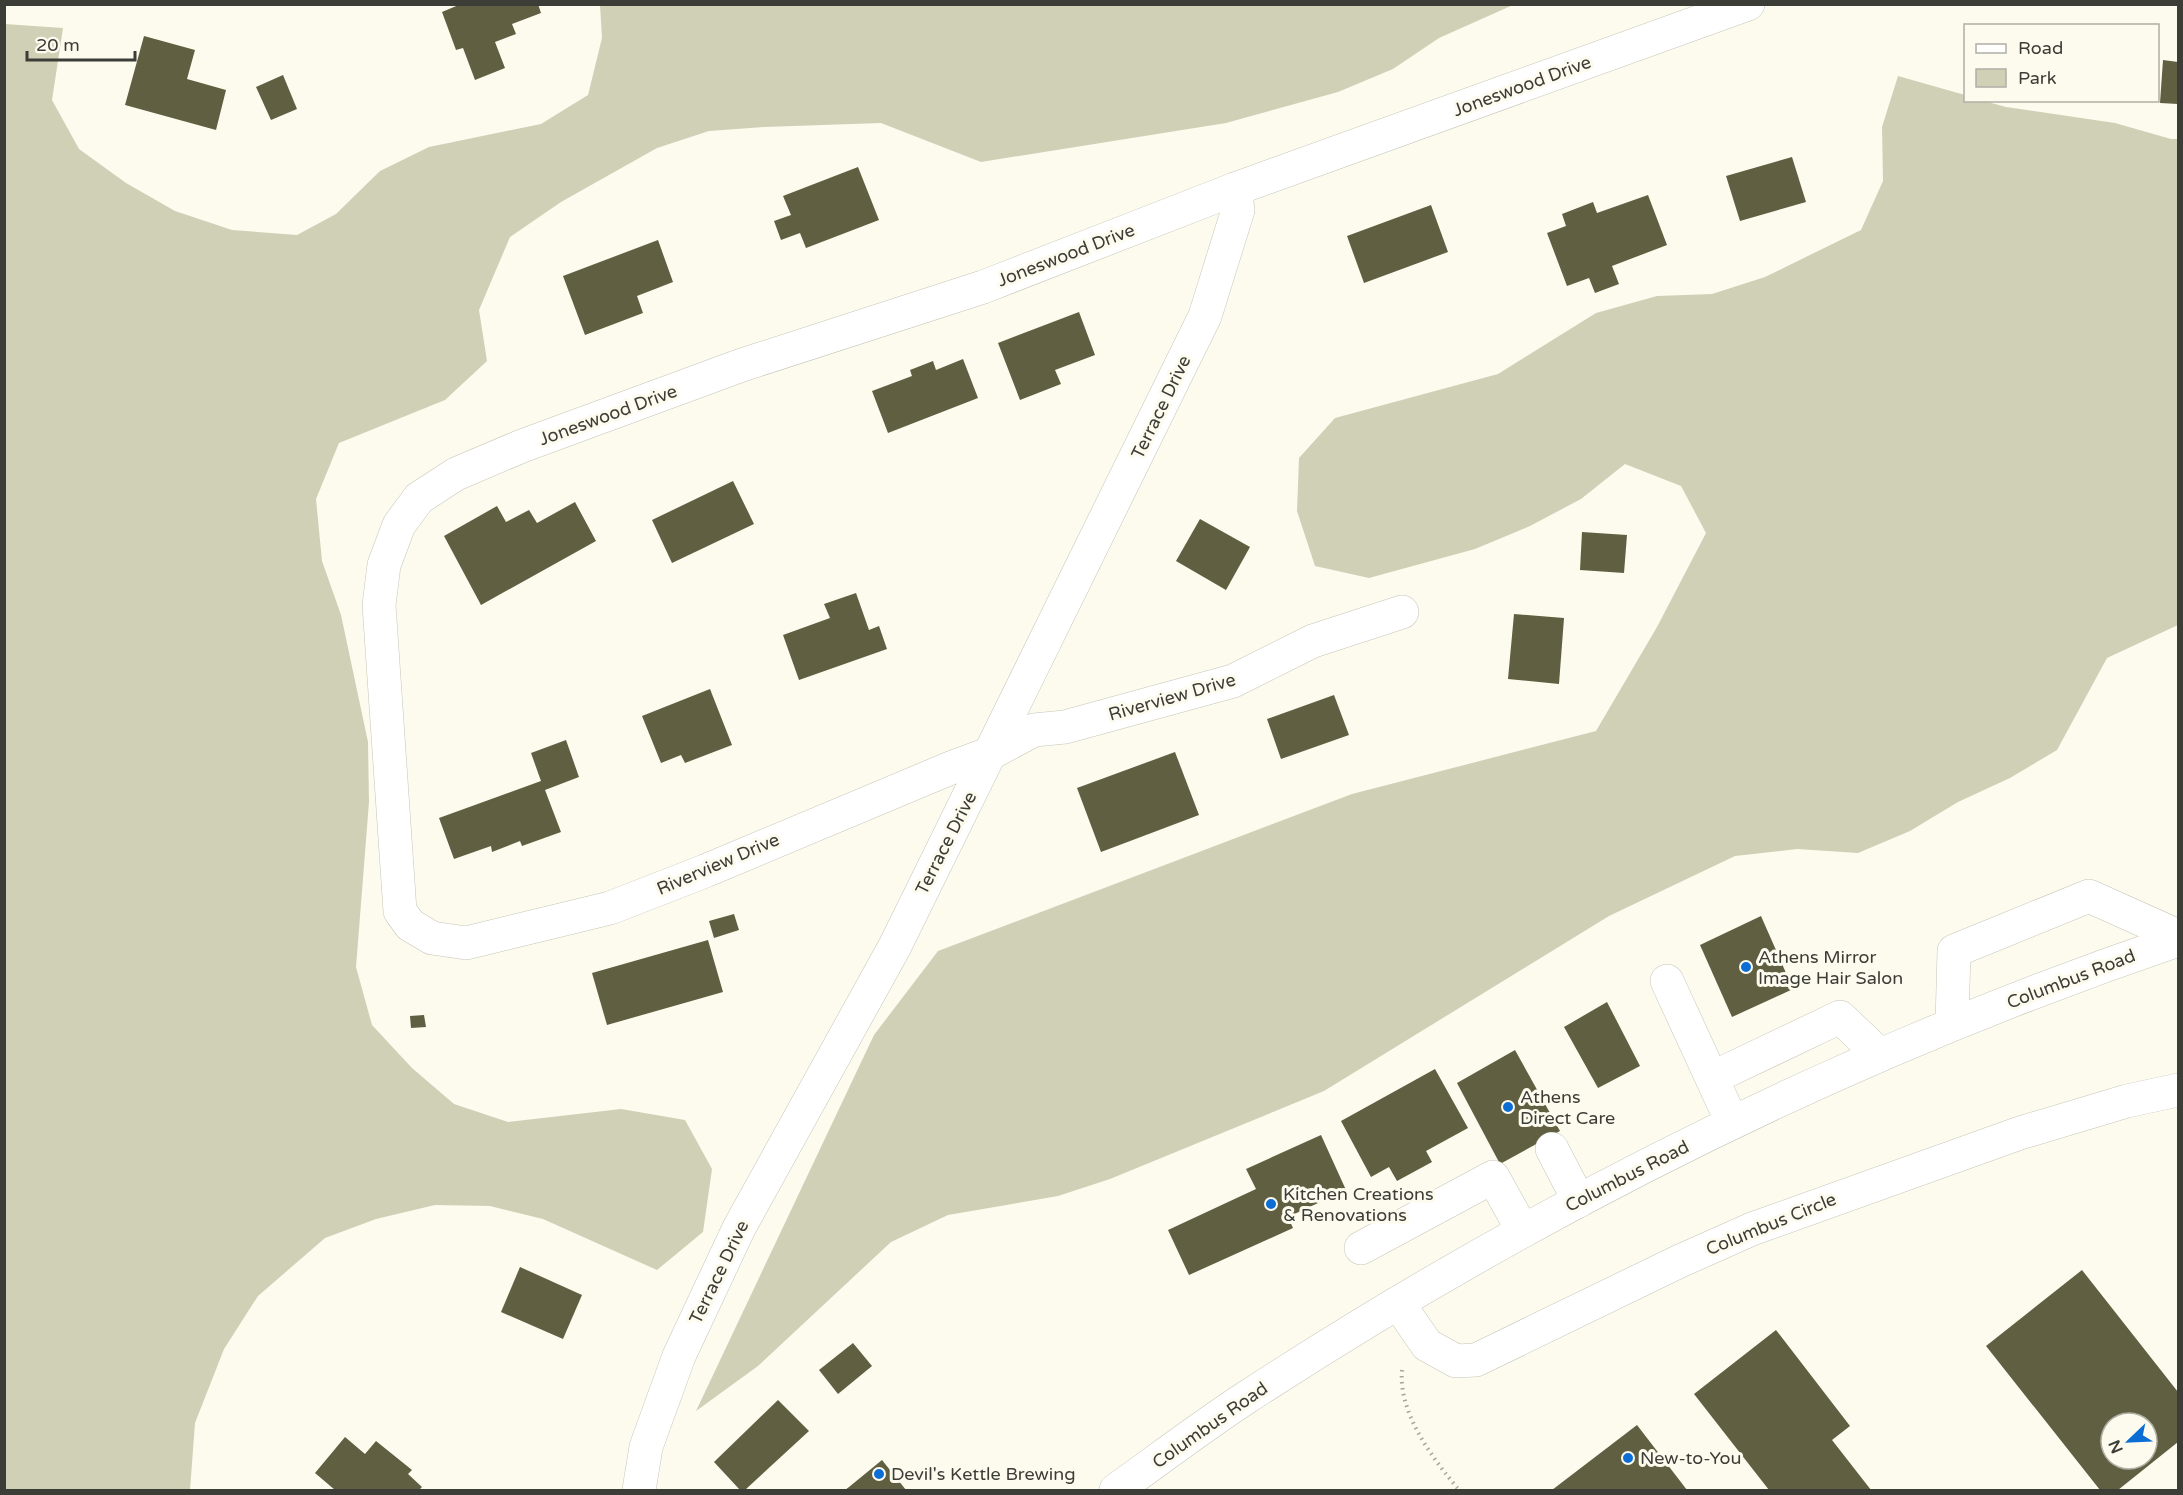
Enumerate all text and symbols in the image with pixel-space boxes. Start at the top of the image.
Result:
scale bar [27,24,135,62]
legend [1964,24,2159,102]
text: 20 m [36,34,80,56]
text: Road [2018,37,2063,59]
street label: Joneswood Drive [1450,51,1594,121]
text: Park [2018,67,2057,89]
street label: Joneswood Drive [994,219,1138,291]
street label: Terrace Drive [1126,352,1196,462]
street label: Joneswood Drive [536,380,680,450]
street label: Riverview Drive [1106,668,1238,726]
street label: Terrace Drive [911,788,981,898]
street label: Riverview Drive [653,828,783,900]
street label: Columbus Road [2004,944,2138,1014]
place label: Athens Mirror Image Hair Salon [1758,946,1903,989]
marker: Athens Mirror Image Hair Salon [1739,960,1753,974]
place label: Athens Direct Care [1520,1086,1615,1129]
marker: Athens Direct Care [1501,1100,1515,1114]
street label: Columbus Road [1561,1135,1693,1217]
place label: Kitchen Creations & Renovations [1283,1183,1434,1226]
street label: Columbus Circle [1703,1188,1839,1260]
marker: Kitchen Creations & Renovations [1264,1197,1278,1211]
street label: Terrace Drive [684,1217,754,1327]
street label: Columbus Road [1148,1377,1272,1473]
north arrow [2099,1411,2159,1471]
text: N [2104,1437,2128,1456]
place label: New-to-You [1640,1447,1741,1469]
marker: New-to-You [1621,1451,1635,1465]
place label: Devil's Kettle Brewing [891,1463,1076,1485]
marker: Devil's Kettle Brewing [872,1467,886,1481]

